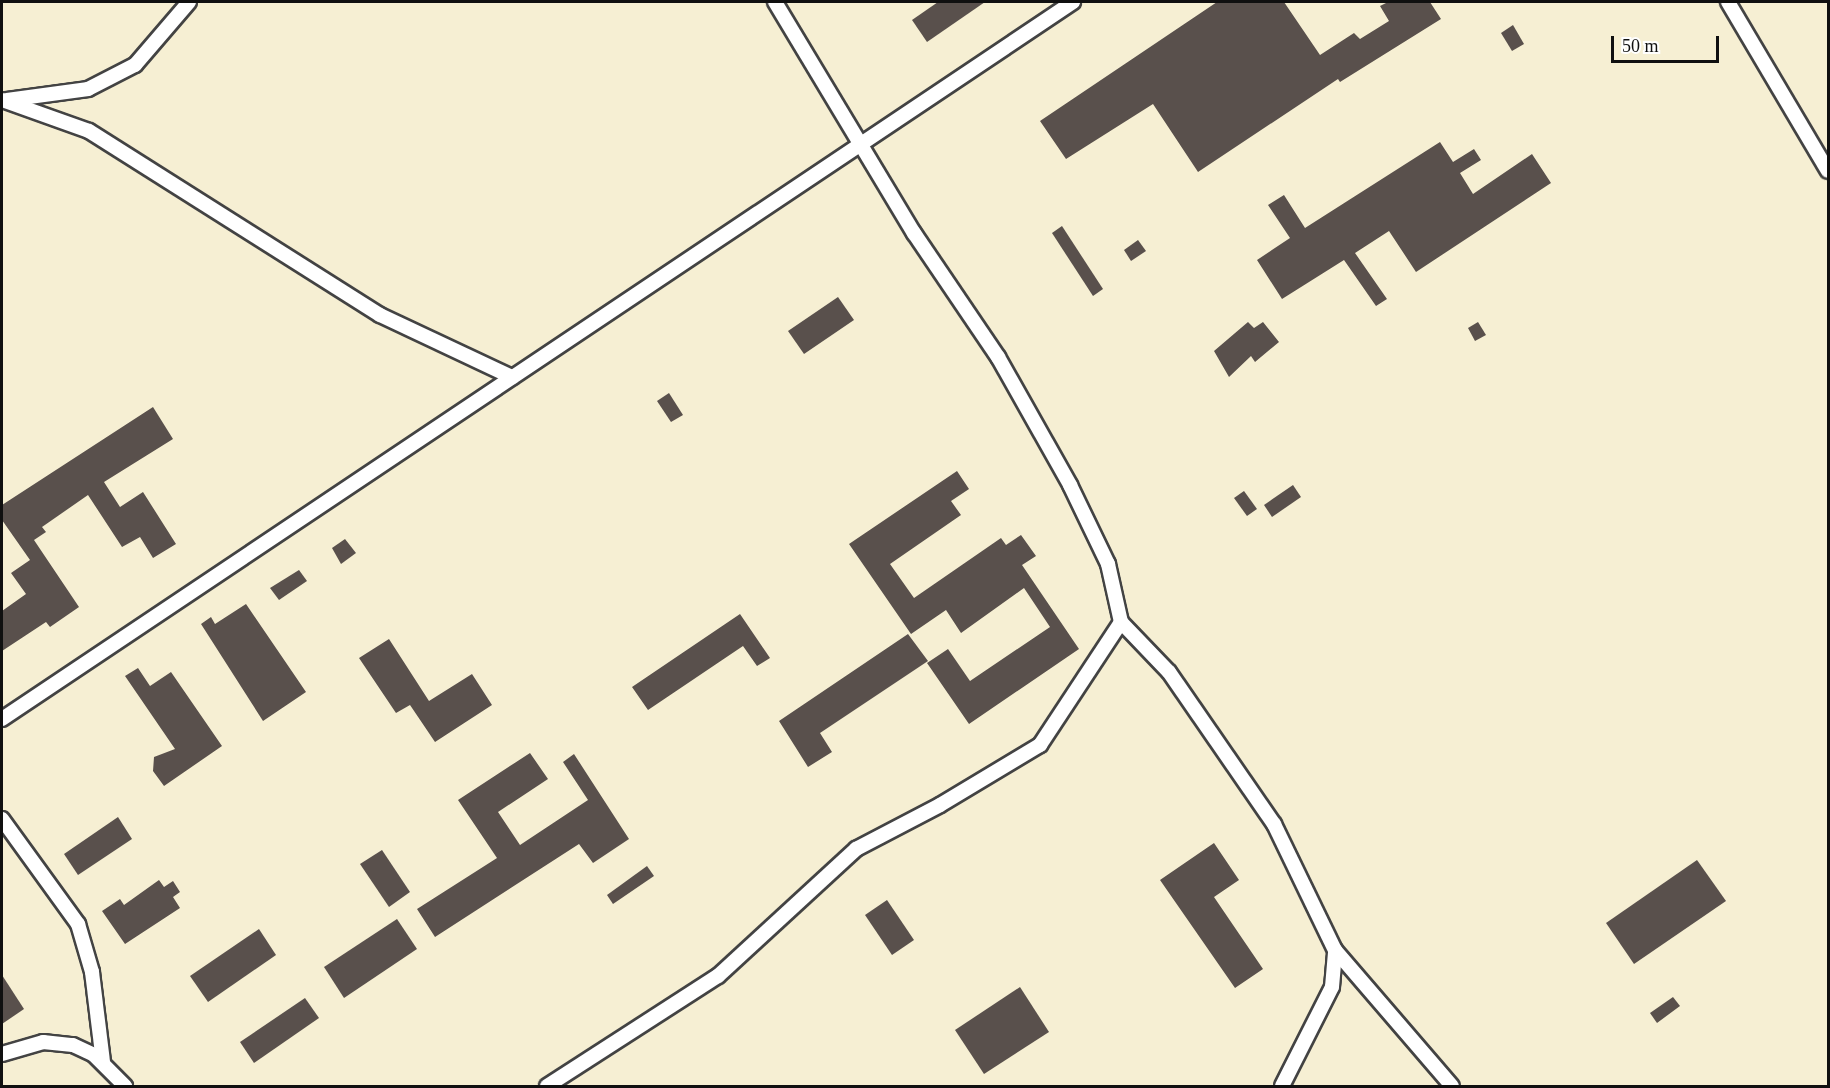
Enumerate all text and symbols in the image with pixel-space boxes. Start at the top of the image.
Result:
scale bar [1614,24,1722,62]
text: 50 m [1622,36,1659,56]

